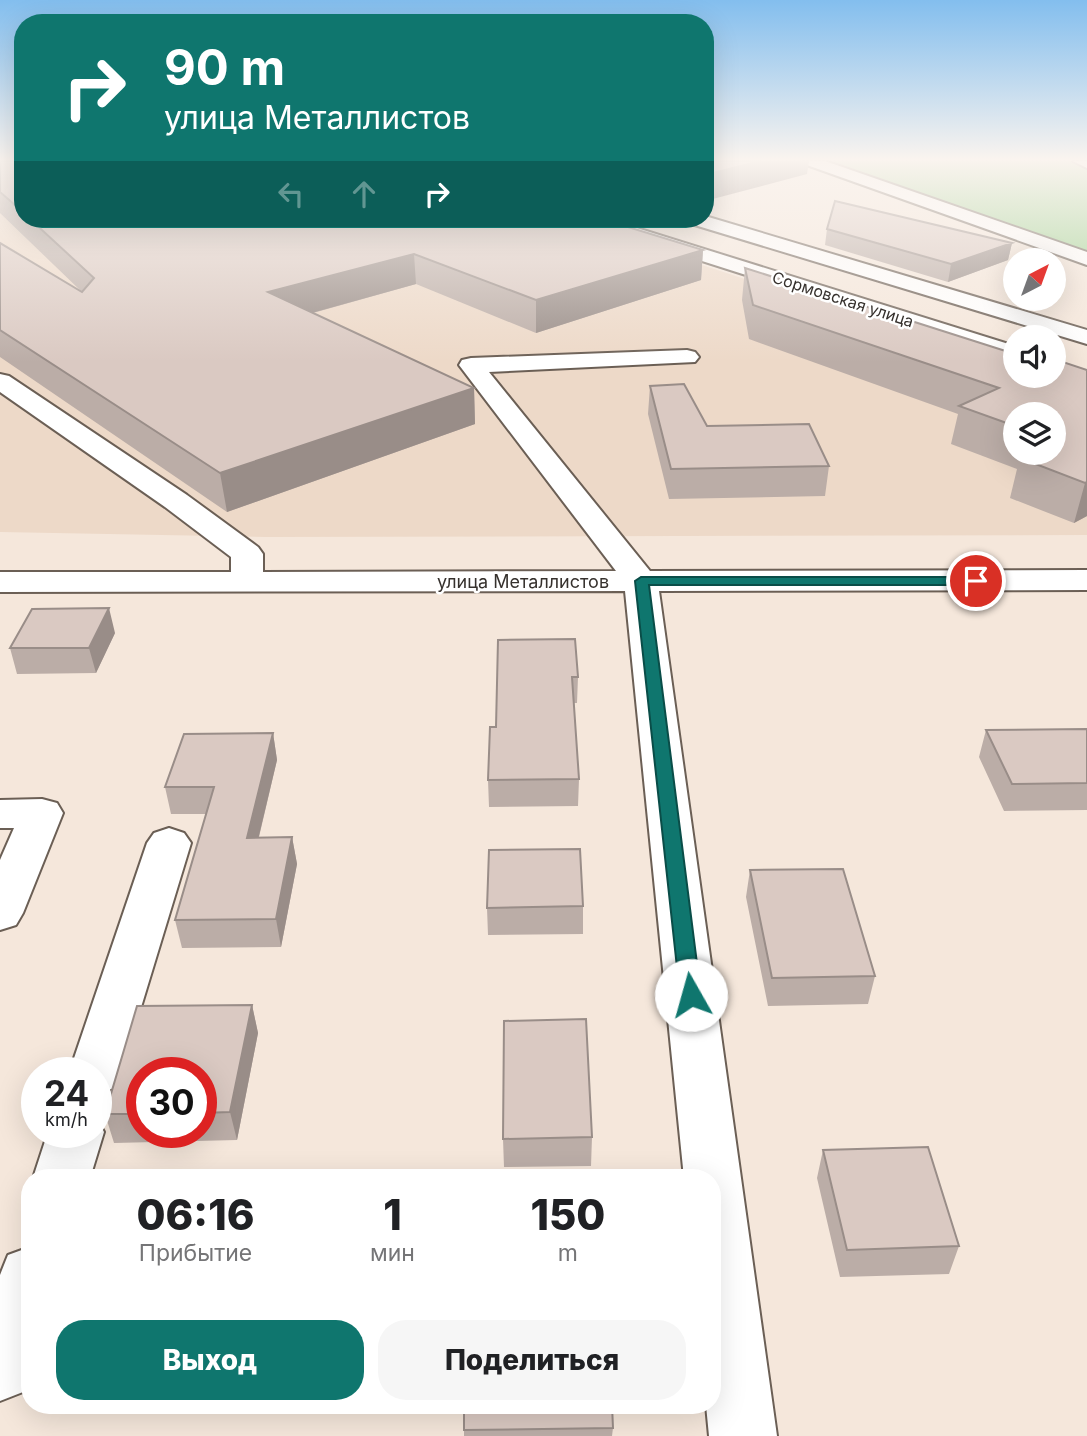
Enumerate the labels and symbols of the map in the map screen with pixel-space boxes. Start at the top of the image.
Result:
north arrow [1003,248,1066,312]
street label: Сормовская улица [770,267,916,331]
pin [946,551,1006,611]
street label: улица Металлистов [437,571,609,592]
position arrow [654,958,728,1032]
speed limit sign: 30 [126,1057,217,1148]

